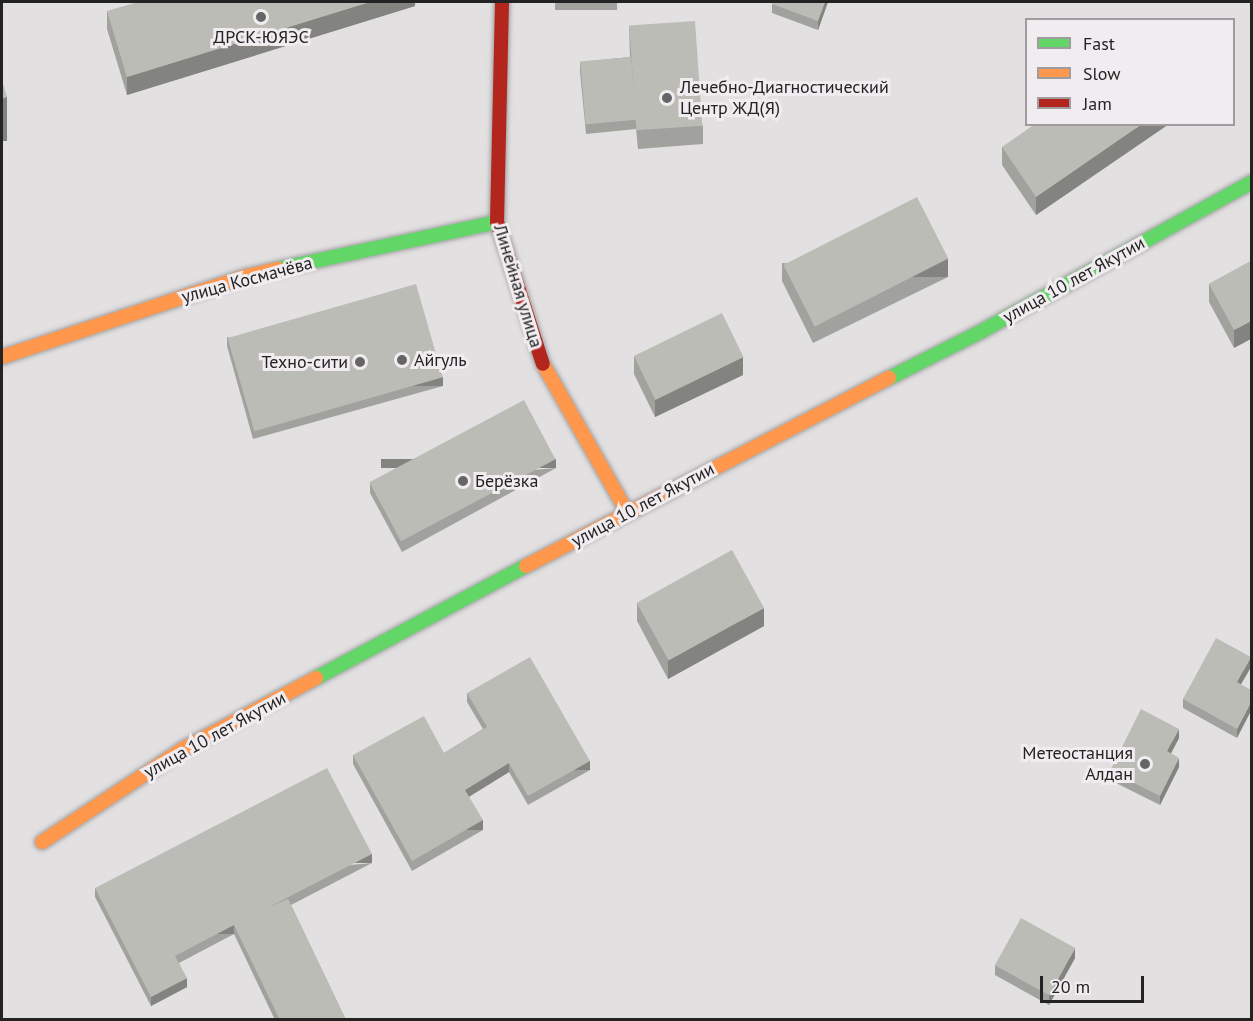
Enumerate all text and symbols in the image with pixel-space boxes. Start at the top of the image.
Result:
marker: ДРСК-ЮЯЭС [254,10,268,24]
legend [1025,18,1235,126]
place label: ДРСК-ЮЯЭС [213,26,309,48]
text: Fast [1083,32,1115,55]
text: Slow [1083,62,1121,85]
place label: Лечебно-Диагностический Центр ЖД(Я) [680,77,889,119]
marker: Лечебно-Диагностический Центр ЖД(Я) [658,89,676,107]
text: Jam [1083,92,1112,115]
street label: Линейная улица [489,222,547,350]
street label: улица 10 лет Якутии [999,232,1149,328]
street label: улица Космачёва [179,252,315,308]
place label: Айгуль [414,349,467,371]
place label: Техно-сити [262,351,348,373]
marker: Айгуль [395,353,409,367]
marker: Техно-сити [353,355,367,369]
street label: улица 10 лет Якутии [568,458,718,552]
place label: Берёзка [475,470,538,492]
marker: Берёзка [456,474,470,488]
street label: улица 10 лет Якутии [140,687,290,783]
place label: Метеостанция Алдан [1022,743,1133,786]
marker: Метеостанция Алдан [1138,757,1152,771]
scale bar [1043,964,1146,1002]
text: 20 m [1051,975,1090,998]

